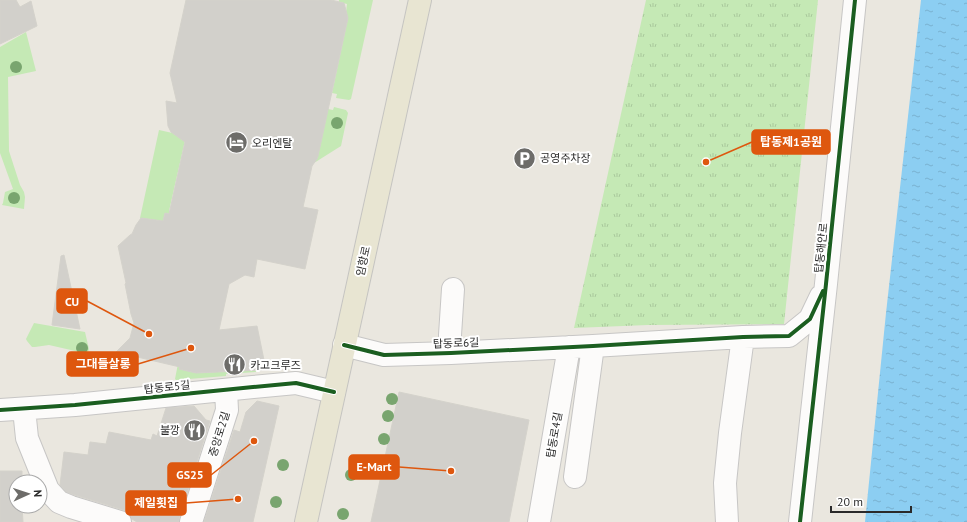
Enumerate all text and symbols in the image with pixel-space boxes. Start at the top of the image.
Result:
hotel icon: 오리엔탈 [223,130,249,156]
callout: 탑동제1공원 [752,130,830,154]
text: 탑동제1공원 [760,134,822,149]
place label: 오리엔탈 [252,136,292,150]
parking icon: 공영주차장 [512,145,538,171]
place label: 공영주차장 [540,151,591,165]
street label: 탑동해안로 [811,222,831,274]
street label: 임항로 [353,245,373,277]
callout: CU [57,289,87,313]
text: CU [65,294,79,309]
street label: 탑동로6길 [433,335,479,351]
callout: 그대들살롱 [67,352,138,376]
restaurant icon: 카고크루즈 [221,352,247,378]
text: 그대들살롱 [75,356,131,371]
place label: 카고크루즈 [250,358,301,372]
street label: 탑동로5길 [143,378,191,396]
street label: 중앙로2길 [206,410,232,458]
street label: 탑동로4길 [543,411,565,459]
restaurant icon: 불깡 [182,417,208,443]
place label: 불깡 [160,423,180,437]
callout: E-Mart [349,455,399,479]
text: E-Mart [357,459,392,474]
callout: GS25 [168,463,211,487]
text: GS25 [176,467,204,482]
north arrow [8,474,48,514]
scale bar [831,488,911,514]
text: N [31,489,45,497]
callout: 제일횟집 [126,491,186,515]
text: 20 m [837,494,863,509]
text: 제일횟집 [134,495,178,510]

